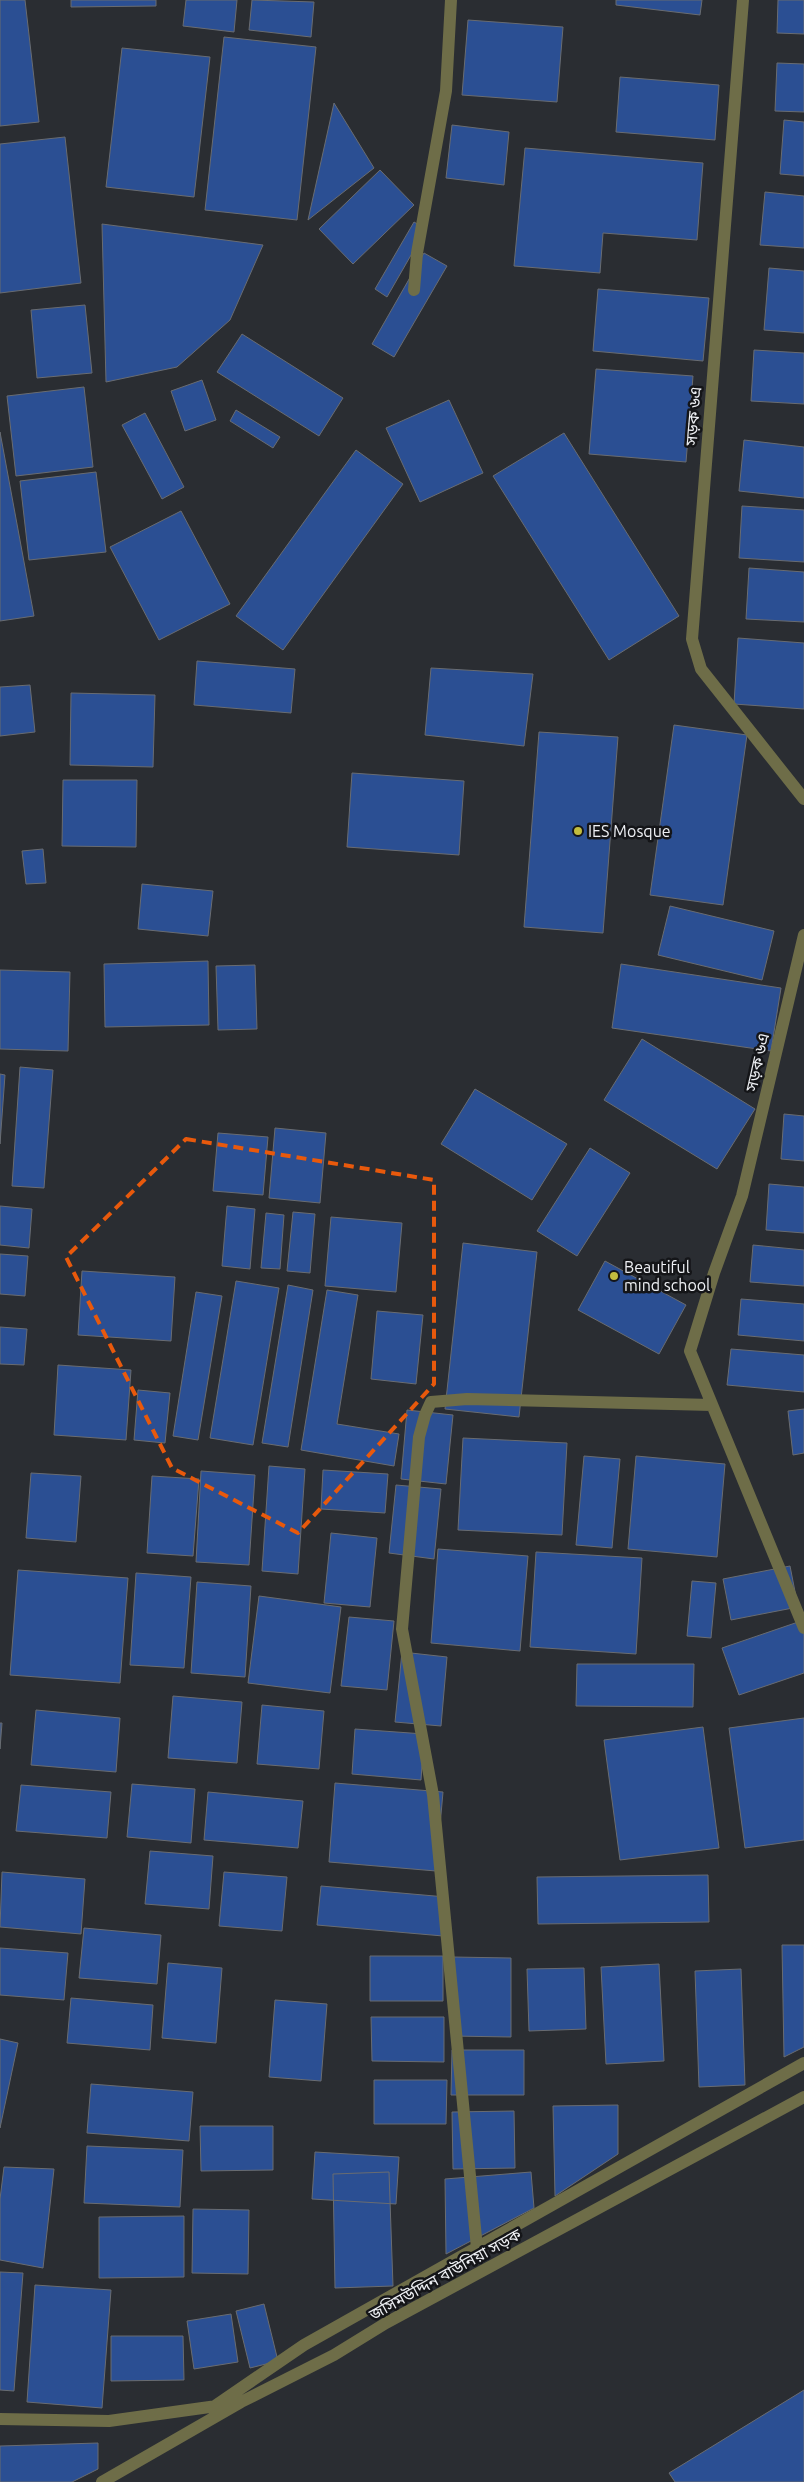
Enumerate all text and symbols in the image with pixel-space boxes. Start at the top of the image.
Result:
street label: সড়ক ৬এ [681,386,705,447]
place label: IES Mosque [588,822,671,840]
marker: IES Mosque [572,825,584,837]
street label: সড়ক ৬এ [741,1031,772,1094]
place label: Beautiful mind school [624,1258,710,1294]
marker: Beautiful mind school [608,1270,620,1282]
street label: জসিমউদ্দিন বাউনিয়া সড়ক [365,2224,525,2324]

